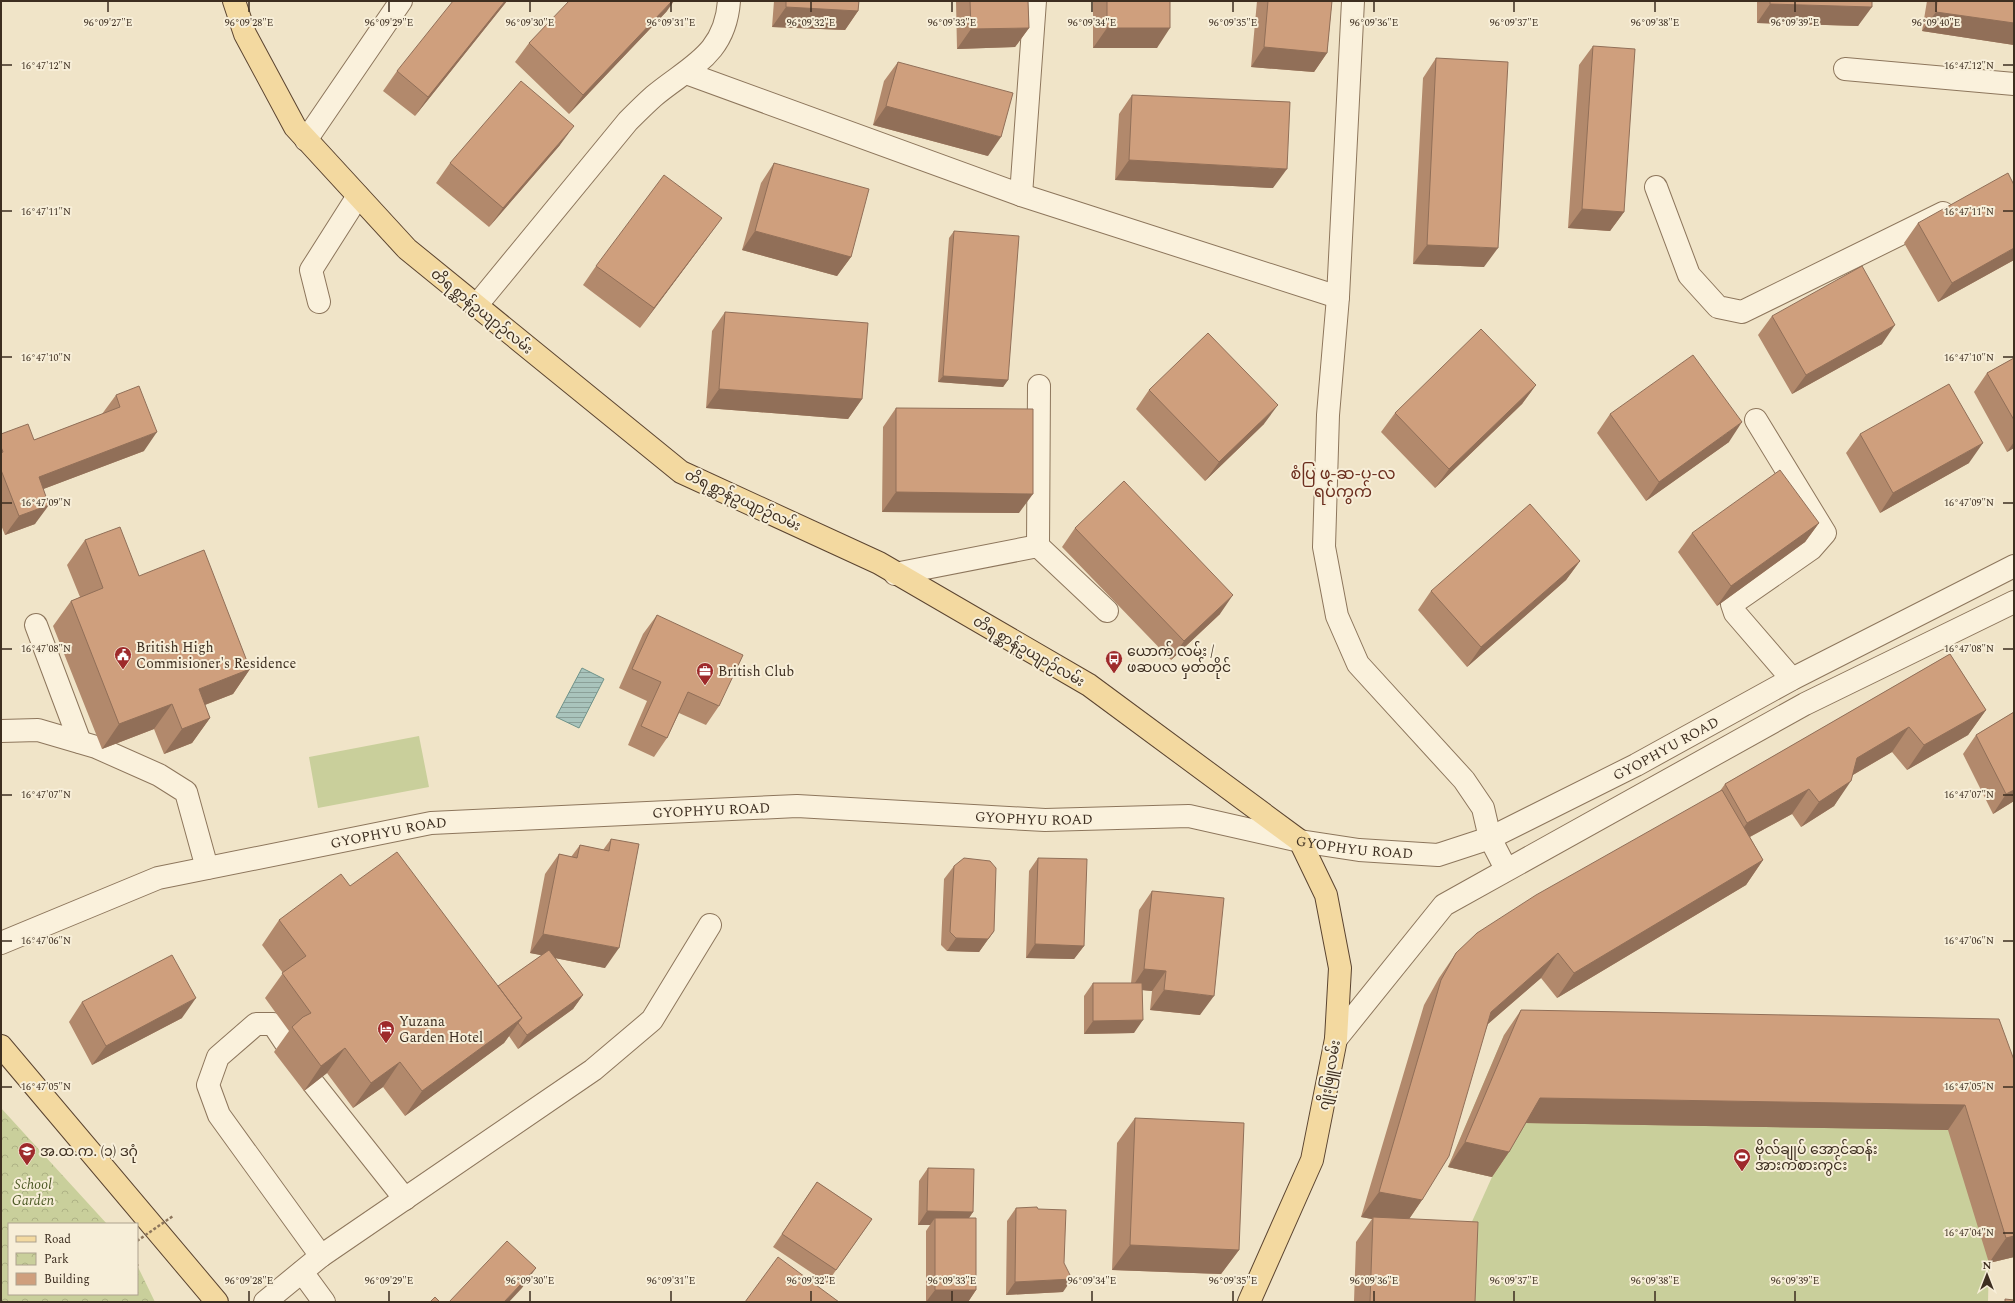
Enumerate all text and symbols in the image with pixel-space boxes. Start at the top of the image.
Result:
text: 96°09'27"E [84,15,132,31]
text: 96°09'28"E [225,15,273,31]
text: 96°09'29"E [365,15,413,31]
text: 96°09'30"E [506,15,554,31]
text: 96°09'31"E [647,15,695,31]
text: 96°09'32"E [787,15,835,31]
text: 96°09'33"E [928,15,976,31]
text: 96°09'34"E [1068,15,1116,31]
text: 96°09'35"E [1209,15,1257,31]
text: 96°09'36"E [1350,15,1398,31]
text: 96°09'37"E [1490,15,1538,31]
text: 96°09'38"E [1631,15,1679,31]
text: 96°09'39"E [1771,15,1819,31]
text: 96°09'40"E [1912,15,1960,31]
text: 16°47'12"N [21,58,71,74]
text: 16°47'12"N [1944,58,1994,74]
text: 16°47'11"N [21,204,71,220]
text: 16°47'11"N [1944,204,1994,220]
street label: တိရစ္ဆာန်ဥယျာဉ်လမ်း [425,264,537,360]
text: 16°47'10"N [21,350,71,366]
text: 16°47'10"N [1944,350,1994,366]
district label: စံပြ ဖ-ဆ-ပ-လ ရပ်ကွက် [1291,462,1395,505]
street label: တိရစ္ဆာန်ဥယျာဉ်လမ်း [681,464,804,538]
text: 16°47'09"N [21,495,71,511]
text: 16°47'09"N [1944,495,1994,511]
street label: တိရစ္ဆာန်ဥယျာဉ်လမ်း [968,611,1089,693]
place label: British High Commisioner's Residence [136,637,297,674]
text: 16°47'08"N [21,641,71,657]
place label: ယောက် လမ်း / ဖဆပလ မှတ်တိုင် [1127,641,1231,679]
text: 16°47'08"N [1944,641,1994,657]
public building icon: British High Commisioner's Residence [113,645,133,670]
bus stop icon: ယောက် လမ်း / ဖဆပလ မှတ်တိုင် [1104,649,1124,674]
office icon: British Club [695,661,715,686]
place label: British Club [718,661,794,682]
street label: GYOPHYU ROAD [1609,711,1723,786]
text: 16°47'07"N [21,787,71,803]
text: 16°47'07"N [1944,787,1994,803]
street label: GYOPHYU ROAD [652,797,771,824]
street label: GYOPHYU ROAD [974,806,1093,831]
street label: GYOPHYU ROAD [329,812,447,854]
street label: GYOPHYU ROAD [1294,831,1414,864]
text: 16°47'06"N [21,933,71,949]
text: 16°47'06"N [1944,933,1994,949]
place label: Yuzana Garden Hotel [399,1011,483,1048]
hotel icon: Yuzana Garden Hotel [376,1019,396,1044]
street label: ဂျိုးဖြူလမ်း [1313,1038,1347,1112]
text: 16°47'05"N [21,1079,71,1095]
text: 16°47'05"N [1944,1079,1994,1095]
place label: ဗိုလ်ချုပ် အောင်ဆန်း အားကစားကွင်း [1755,1139,1878,1176]
school or university icon: အ.ထ.က. (၁) ဒဂုံ [17,1141,37,1166]
place label: အ.ထ.က. (၁) ဒဂုံ [40,1141,138,1163]
sports icon: ဗိုလ်ချုပ် အောင်ဆန်း အားကစားကွင်း [1732,1147,1752,1172]
park label: School Garden [12,1174,55,1211]
legend [8,1223,138,1295]
text: 16°47'04"N [1944,1225,1994,1241]
text: Road [44,1230,71,1249]
text: Park [44,1250,69,1269]
north arrow [1967,1255,2007,1295]
text: N [1983,1257,1992,1274]
text: Building [44,1270,90,1289]
text: 96°09'28"E [225,1273,273,1289]
text: 96°09'29"E [365,1273,413,1289]
text: 96°09'30"E [506,1273,554,1289]
text: 96°09'31"E [647,1273,695,1289]
text: 96°09'32"E [787,1273,835,1289]
text: 96°09'33"E [928,1273,976,1289]
text: 96°09'34"E [1068,1273,1116,1289]
text: 96°09'35"E [1209,1273,1257,1289]
text: 96°09'36"E [1350,1273,1398,1289]
text: 96°09'37"E [1490,1273,1538,1289]
text: 96°09'38"E [1631,1273,1679,1289]
text: 96°09'39"E [1771,1273,1819,1289]

